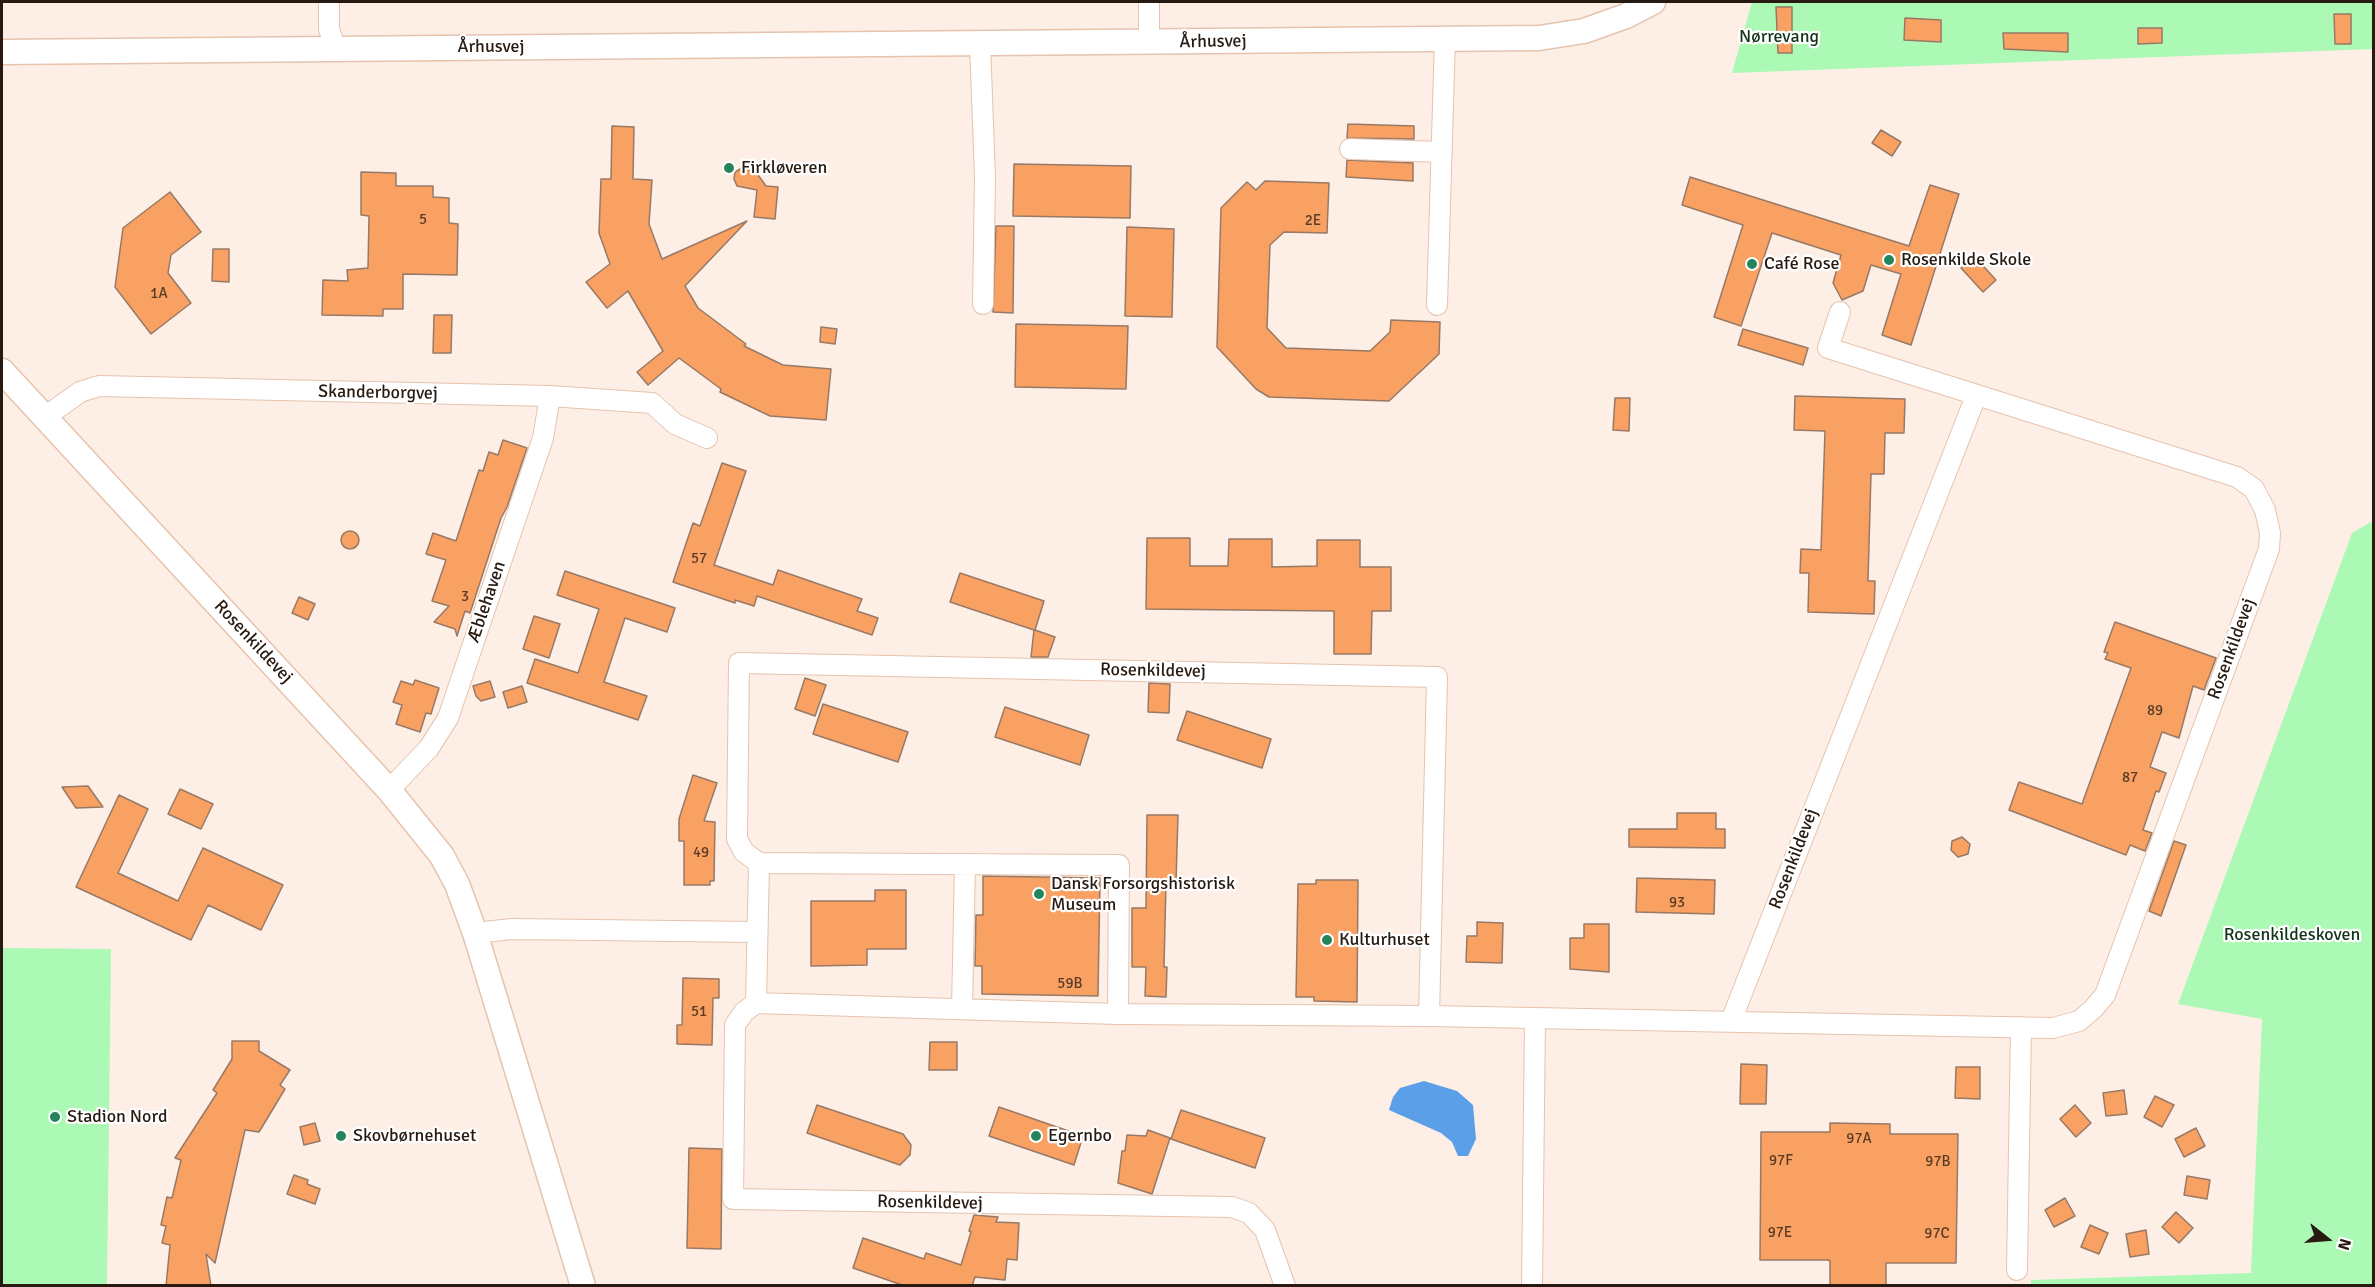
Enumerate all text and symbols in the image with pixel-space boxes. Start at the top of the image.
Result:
park label: Nørrevang [1739,26,1819,48]
street label: Århusvej [1179,31,1247,53]
street label: Århusvej [457,36,525,58]
place label: Firkløveren [741,157,827,179]
marker: Firkløveren [722,161,736,175]
house number: 5 [419,211,427,229]
house number: 2E [1305,212,1321,230]
place label: Rosenkilde Skole [1901,249,2031,271]
place label: Café Rose [1764,253,1840,275]
marker: Rosenkilde Skole [1882,253,1896,267]
marker: Café Rose [1745,257,1759,271]
house number: 1A [150,285,168,303]
street label: Skanderborgvej [318,381,438,405]
house number: 57 [691,550,707,568]
street label: Æblehaven [463,558,511,646]
house number: 3 [461,588,469,606]
street label: Rosenkildevej [209,596,297,688]
street label: Rosenkildevej [2204,596,2260,702]
street label: Rosenkildevej [1100,659,1206,683]
house number: 89 [2147,702,2163,720]
house number: 87 [2122,769,2138,787]
street label: Rosenkildevej [1765,806,1823,912]
house number: 49 [693,844,709,862]
place label: Dansk Forsorgshistorisk Museum [1051,873,1235,916]
marker: Dansk Forsorgshistorisk Museum [1032,887,1046,901]
house number: 93 [1669,894,1685,912]
park label: Rosenkildeskoven [2224,924,2360,946]
place label: Kulturhuset [1339,929,1430,951]
marker: Kulturhuset [1320,933,1334,947]
house number: 59B [1057,975,1083,993]
house number: 51 [691,1003,707,1021]
place label: Stadion Nord [67,1106,167,1128]
marker: Stadion Nord [48,1110,62,1124]
place label: Skovbørnehuset [353,1125,476,1147]
place label: Egernbo [1048,1125,1112,1147]
marker: Skovbørnehuset [334,1129,348,1143]
marker: Egernbo [1029,1129,1043,1143]
house number: 97A [1846,1130,1872,1148]
house number: 97F [1769,1152,1793,1170]
house number: 97B [1925,1153,1951,1171]
street label: Rosenkildevej [877,1191,983,1215]
north arrow [2297,1209,2357,1269]
house number: 97E [1768,1224,1792,1242]
house number: 97C [1924,1225,1950,1243]
text: N [2333,1236,2355,1253]

